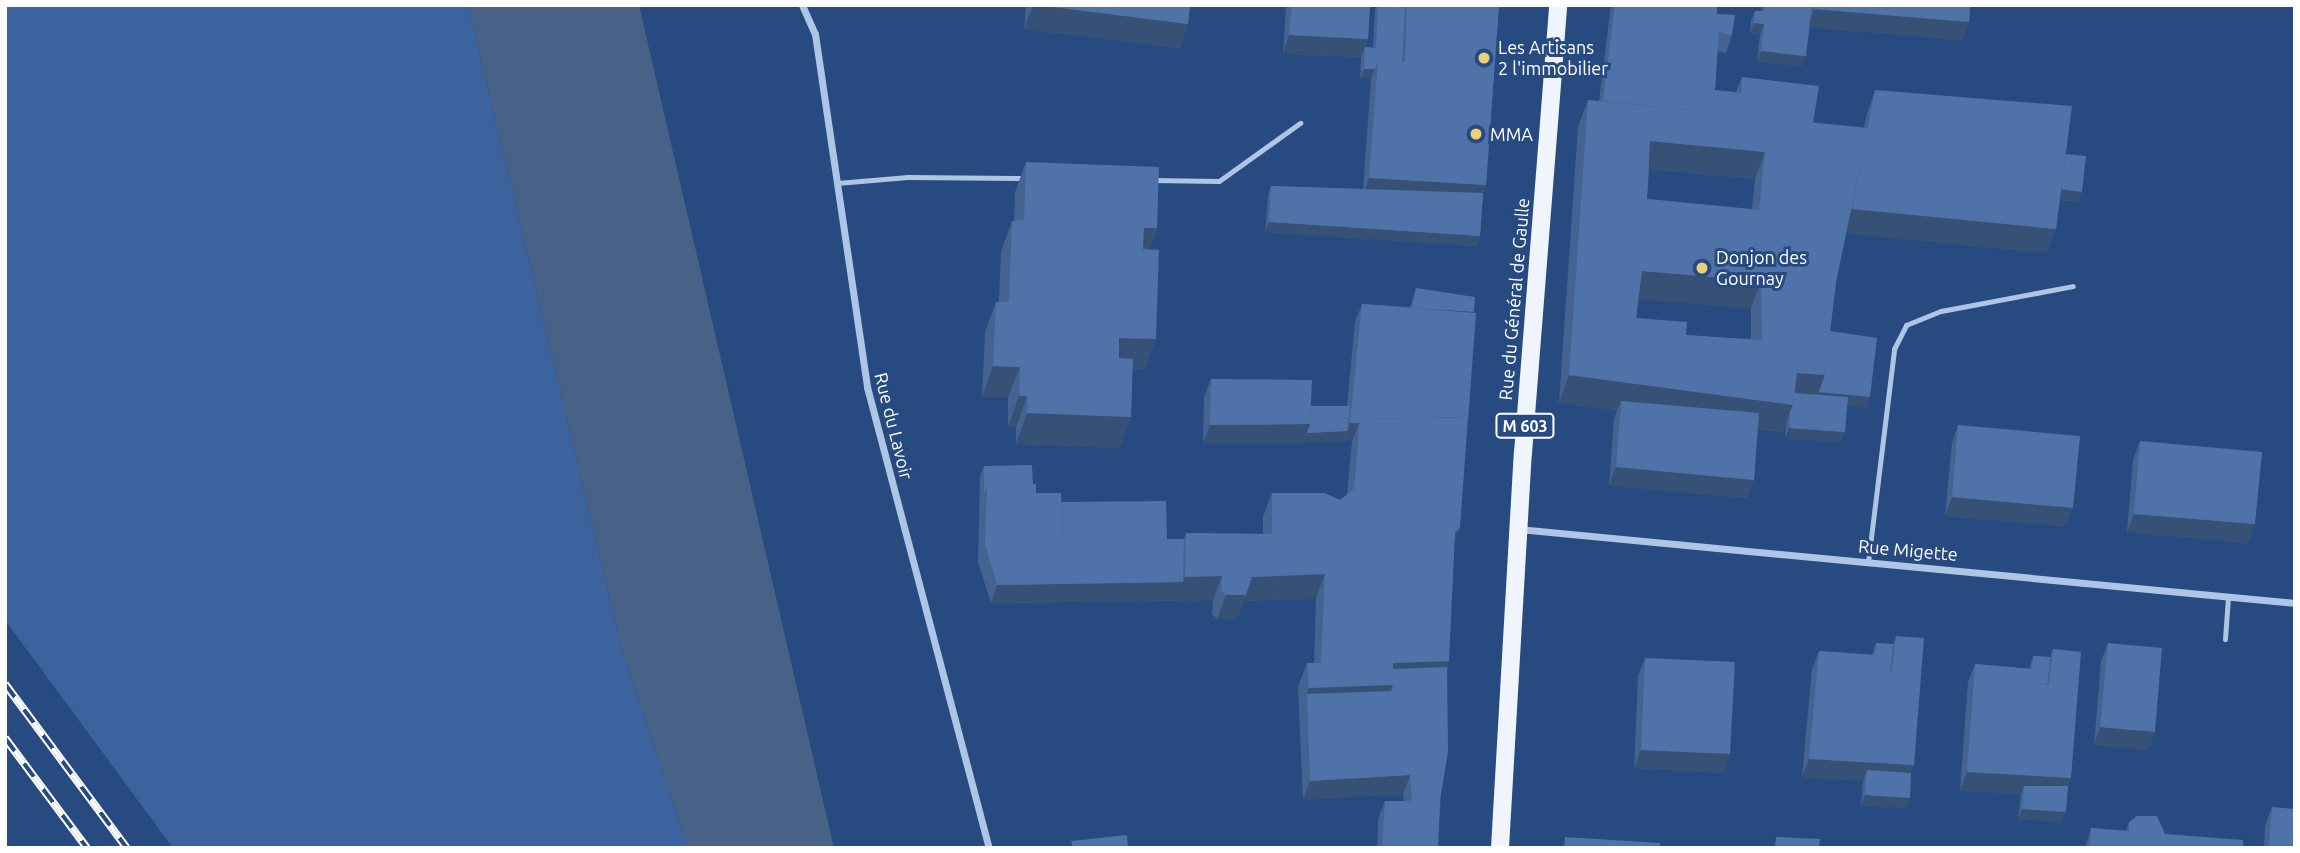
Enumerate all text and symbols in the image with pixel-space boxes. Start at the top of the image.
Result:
place label: Les Artisans 2 l'immobilier [1498,37,1608,80]
marker: Les Artisans 2 l'immobilier [1476,50,1492,66]
place label: MMA [1490,123,1533,145]
marker: MMA [1468,126,1484,142]
street label: Rue du Général de Gaulle [1494,197,1534,401]
place label: Donjon des Gournay [1716,247,1807,290]
marker: Donjon des Gournay [1694,260,1710,276]
street label: Rue du Lavoir [870,370,918,482]
road number: M 603 [1495,414,1555,438]
street label: Rue Migette [1857,535,1959,565]

